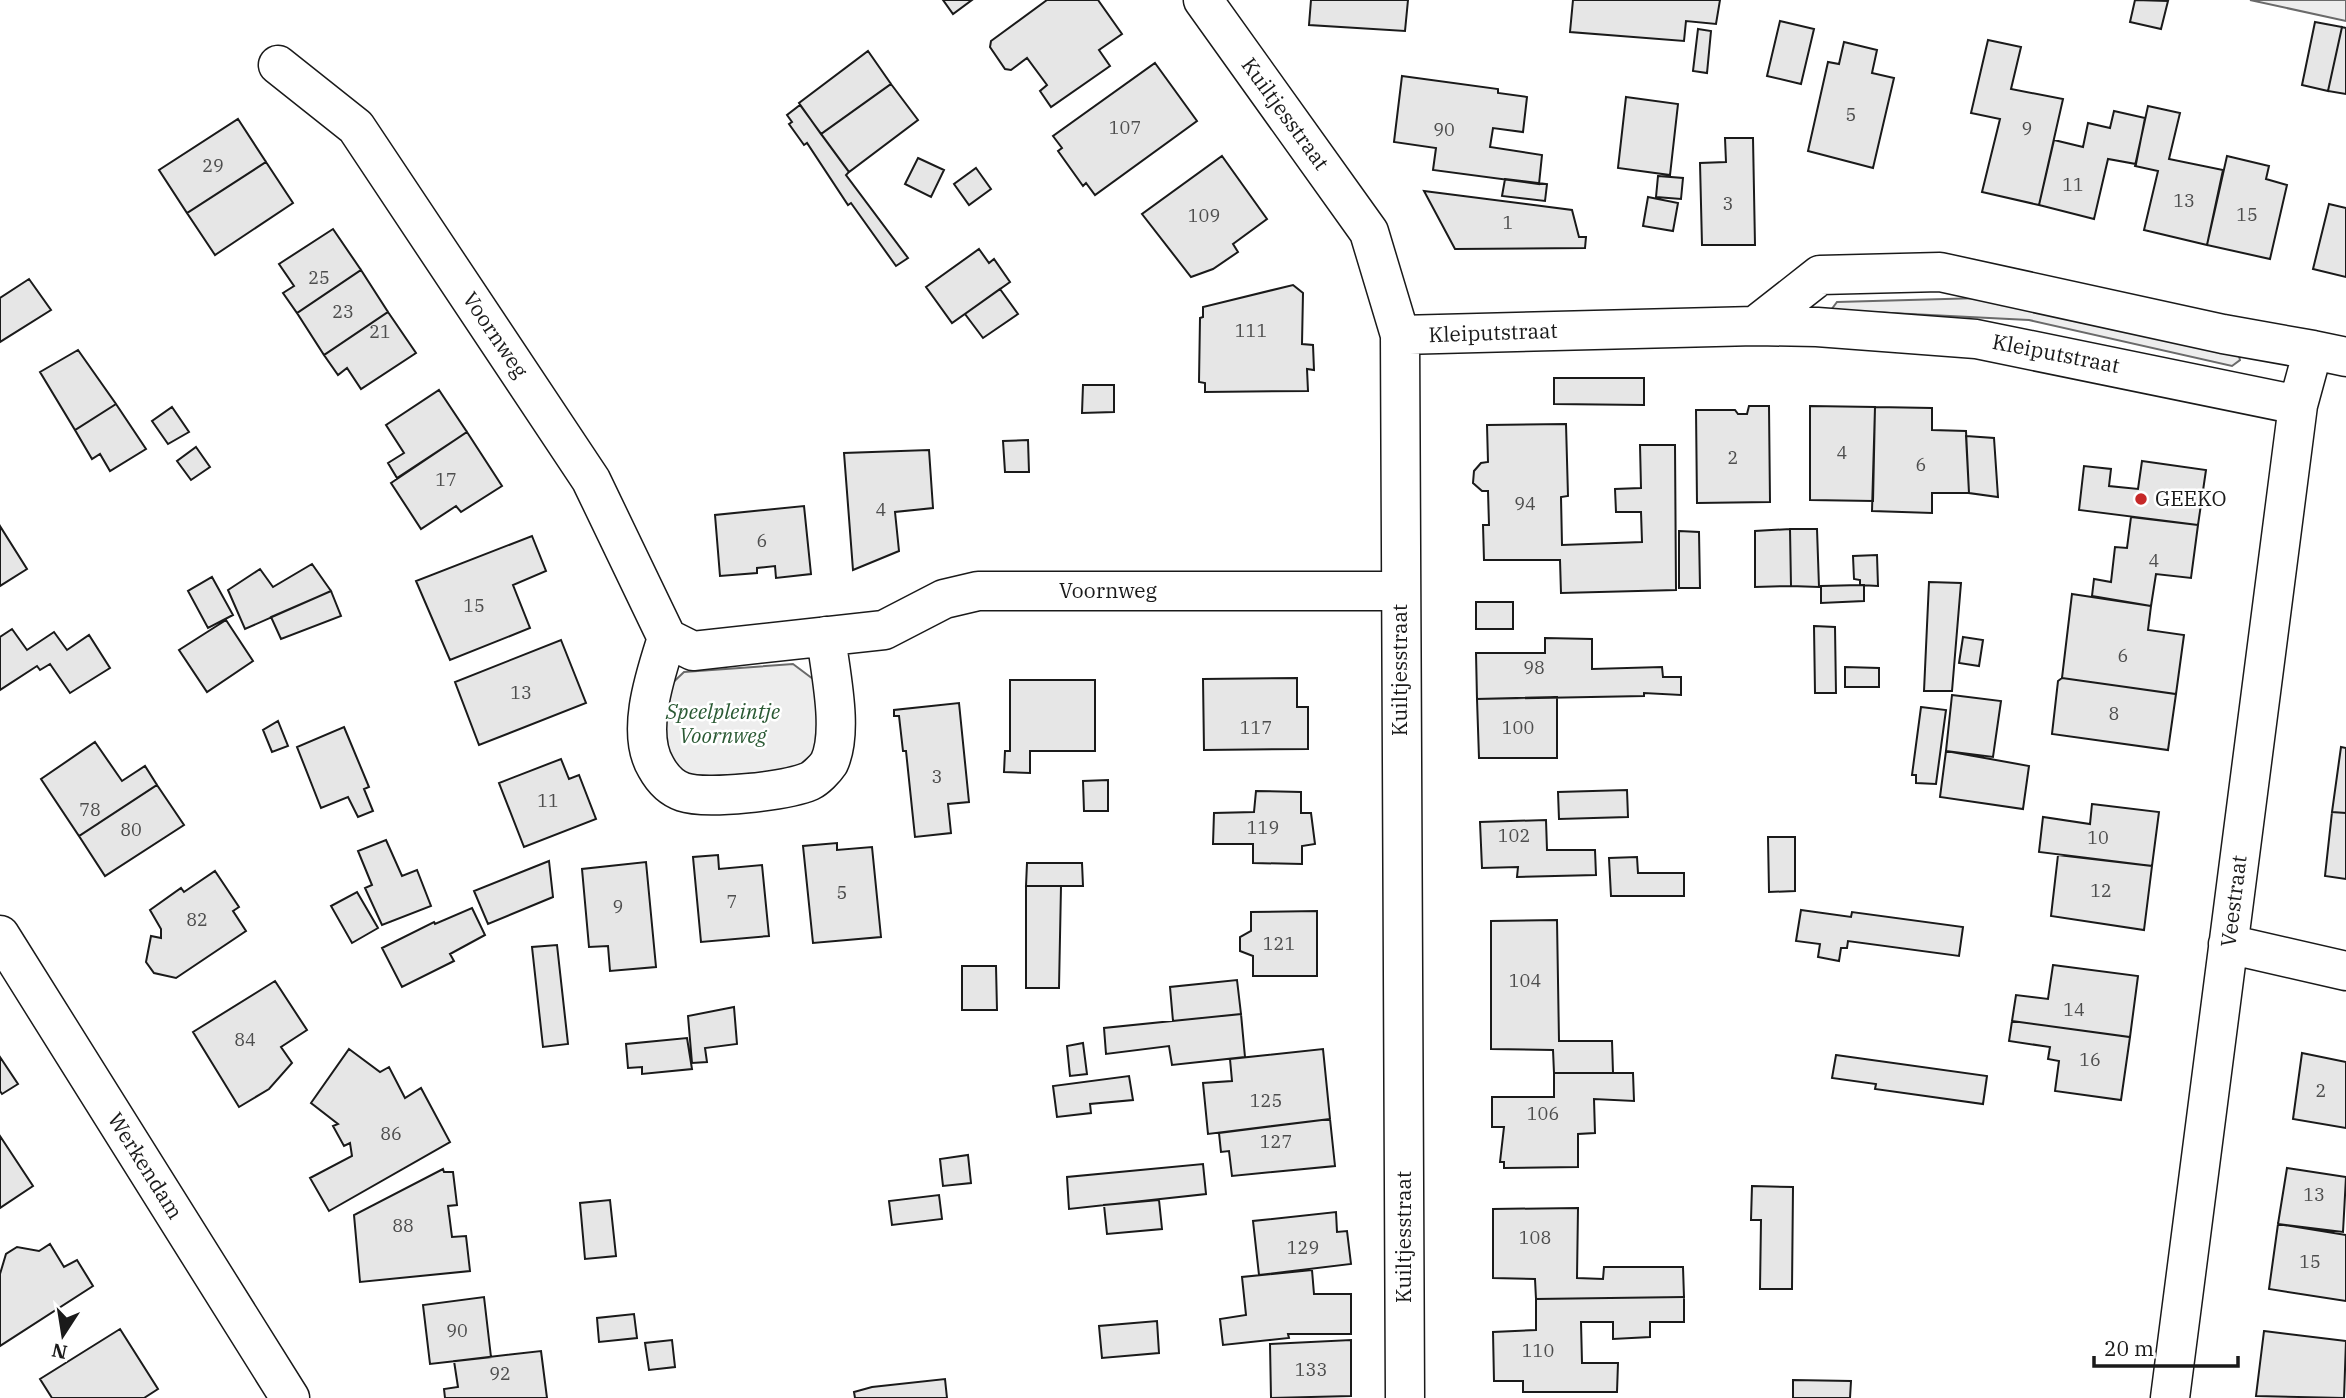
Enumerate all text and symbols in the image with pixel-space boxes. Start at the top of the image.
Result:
street label: Kuiltjesstraat [1236,52,1336,175]
house number: 5 [1846,103,1856,126]
house number: 107 [1109,116,1141,139]
house number: 9 [2022,117,2032,140]
house number: 90 [1433,118,1455,141]
house number: 29 [202,154,224,177]
house number: 11 [2062,173,2084,196]
house number: 13 [2173,189,2195,212]
house number: 3 [1723,192,1733,215]
house number: 15 [2236,203,2258,226]
house number: 109 [1188,204,1220,227]
house number: 1 [1503,211,1513,234]
house number: 25 [308,266,330,289]
street label: Voornweg [457,286,535,383]
house number: 23 [332,300,354,323]
street label: Kleiputstraat [1428,316,1558,348]
house number: 111 [1235,319,1267,342]
house number: 21 [369,320,391,343]
street label: Kleiputstraat [1990,327,2122,379]
house number: 4 [1837,441,1847,464]
house number: 2 [1728,446,1738,469]
house number: 6 [1916,453,1926,476]
house number: 17 [435,468,457,491]
place label: GEEKO [2155,484,2226,512]
marker: GEEKO [2133,491,2149,507]
house number: 94 [1514,492,1536,515]
house number: 4 [876,498,886,521]
house number: 6 [757,529,767,552]
house number: 4 [2149,549,2159,572]
street label: Voornweg [1059,576,1158,604]
house number: 15 [463,594,485,617]
street label: Kuiltjesstraat [1385,604,1413,736]
house number: 6 [2118,644,2128,667]
house number: 98 [1523,656,1545,679]
house number: 13 [510,681,532,704]
park label: Speelpleintje Voornweg [665,697,781,749]
house number: 8 [2109,702,2119,725]
house number: 117 [1240,716,1272,739]
house number: 100 [1502,716,1534,739]
house number: 3 [932,765,942,788]
house number: 11 [537,789,559,812]
house number: 78 [79,798,101,821]
house number: 119 [1247,816,1279,839]
house number: 80 [120,818,142,841]
house number: 102 [1498,824,1530,847]
house number: 10 [2087,826,2109,849]
street label: Veestraat [2213,853,2253,948]
house number: 12 [2090,879,2112,902]
house number: 5 [837,881,847,904]
house number: 7 [727,890,737,913]
house number: 9 [613,895,623,918]
house number: 82 [186,908,208,931]
house number: 121 [1263,932,1295,955]
house number: 104 [1509,969,1541,992]
house number: 14 [2063,998,2085,1021]
house number: 84 [234,1028,256,1051]
house number: 16 [2079,1048,2101,1071]
house number: 2 [2316,1079,2326,1102]
house number: 125 [1250,1089,1282,1112]
house number: 106 [1527,1102,1559,1125]
street label: Werkendam [102,1107,190,1224]
house number: 86 [380,1122,402,1145]
house number: 127 [1260,1130,1292,1153]
street label: Kuiltjesstraat [1389,1171,1417,1303]
house number: 13 [2303,1183,2325,1206]
house number: 88 [392,1214,414,1237]
house number: 108 [1519,1226,1551,1249]
house number: 129 [1287,1236,1319,1259]
house number: 15 [2299,1250,2321,1273]
north arrow [28,1300,98,1370]
house number: 90 [446,1319,468,1342]
scale bar [2094,1324,2238,1368]
text: 20 m [2104,1334,2154,1362]
text: N [50,1338,69,1365]
house number: 110 [1522,1339,1554,1362]
house number: 133 [1295,1358,1327,1381]
house number: 92 [489,1362,511,1385]

